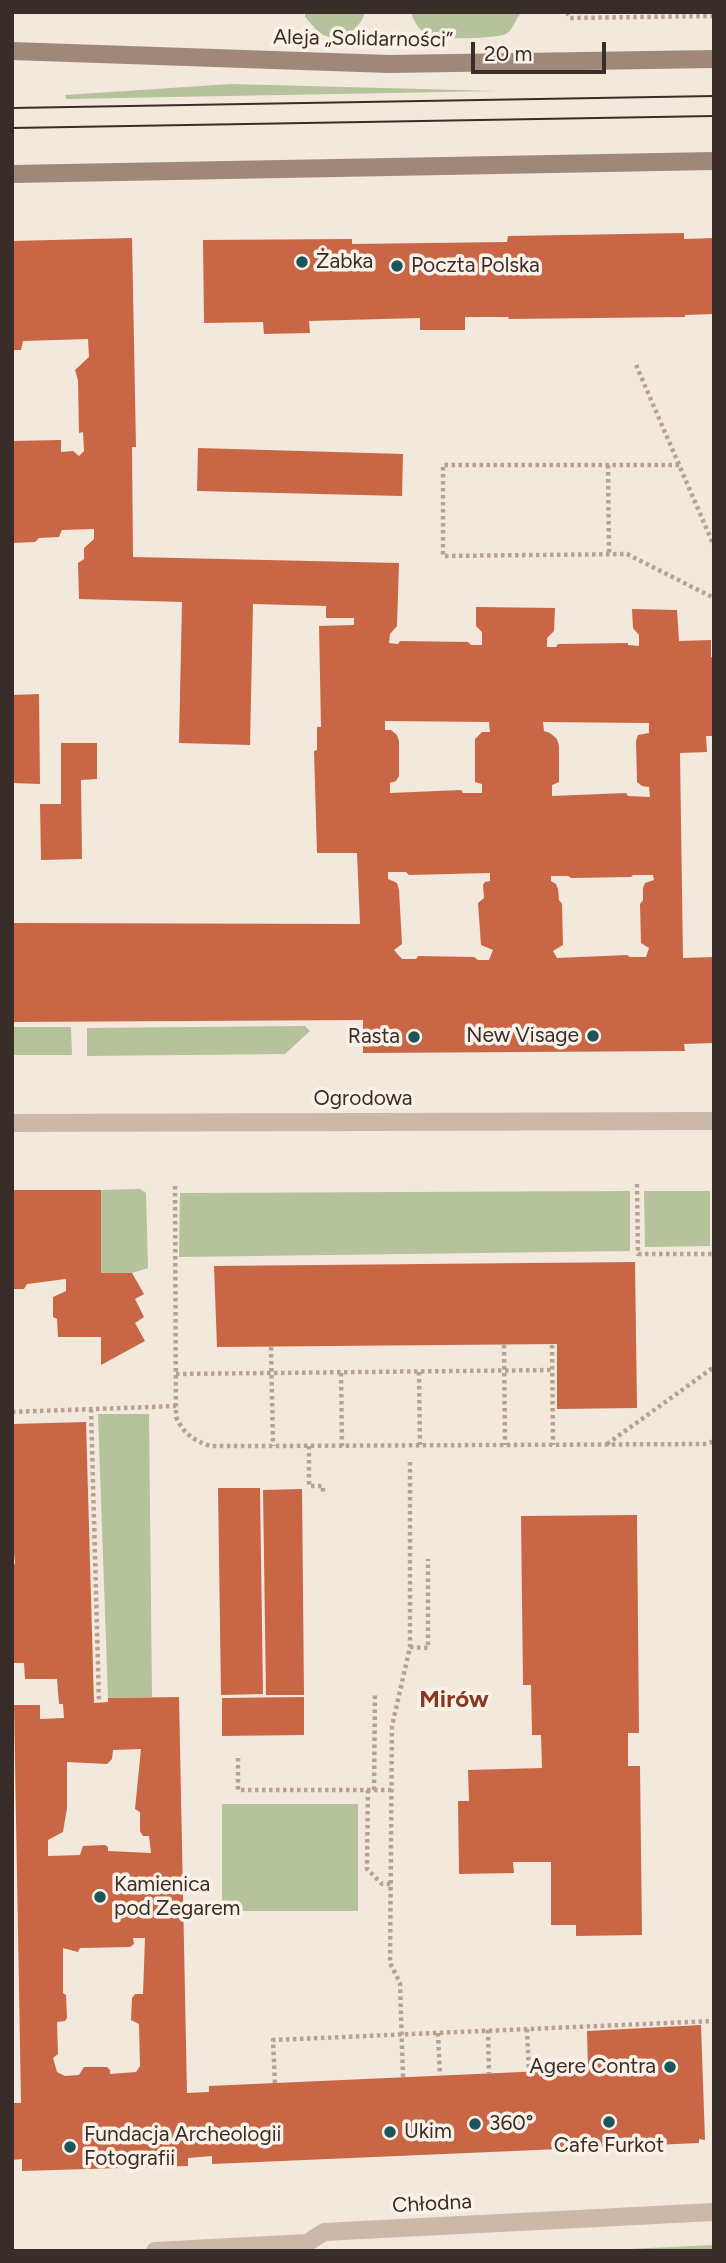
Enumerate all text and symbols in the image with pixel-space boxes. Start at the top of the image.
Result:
street label: Aleja „Solidarności” [273,25,453,53]
scale bar [474,28,609,72]
text: 20 m [484,41,532,66]
place label: Żabka [316,249,373,275]
place label: Poczta Polska [411,253,540,279]
marker: Żabka [294,254,310,270]
marker: Poczta Polska [389,258,405,274]
place label: New Visage [466,1023,579,1049]
place label: Rasta [348,1024,400,1050]
marker: New Visage [585,1028,601,1044]
marker: Rasta [406,1029,422,1045]
street label: Ogrodowa [313,1086,413,1112]
district label: Mirów [419,1686,489,1714]
place label: Kamienica pod Zegarem [114,1872,240,1922]
marker: Kamienica pod Zegarem [92,1889,108,1905]
place label: Agere Contra [530,2054,656,2080]
marker: Agere Contra [662,2059,678,2075]
place label: 360° [489,2111,534,2137]
marker: Cafe Furkot [601,2114,617,2130]
marker: 360° [467,2116,483,2132]
place label: Ukim [404,2119,452,2145]
place label: Fundacja Archeologii Fotografii [84,2122,281,2172]
marker: Ukim [382,2124,398,2140]
place label: Cafe Furkot [554,2133,664,2159]
marker: Fundacja Archeologii Fotografii [62,2139,78,2155]
street label: Chłodna [392,2189,472,2219]

